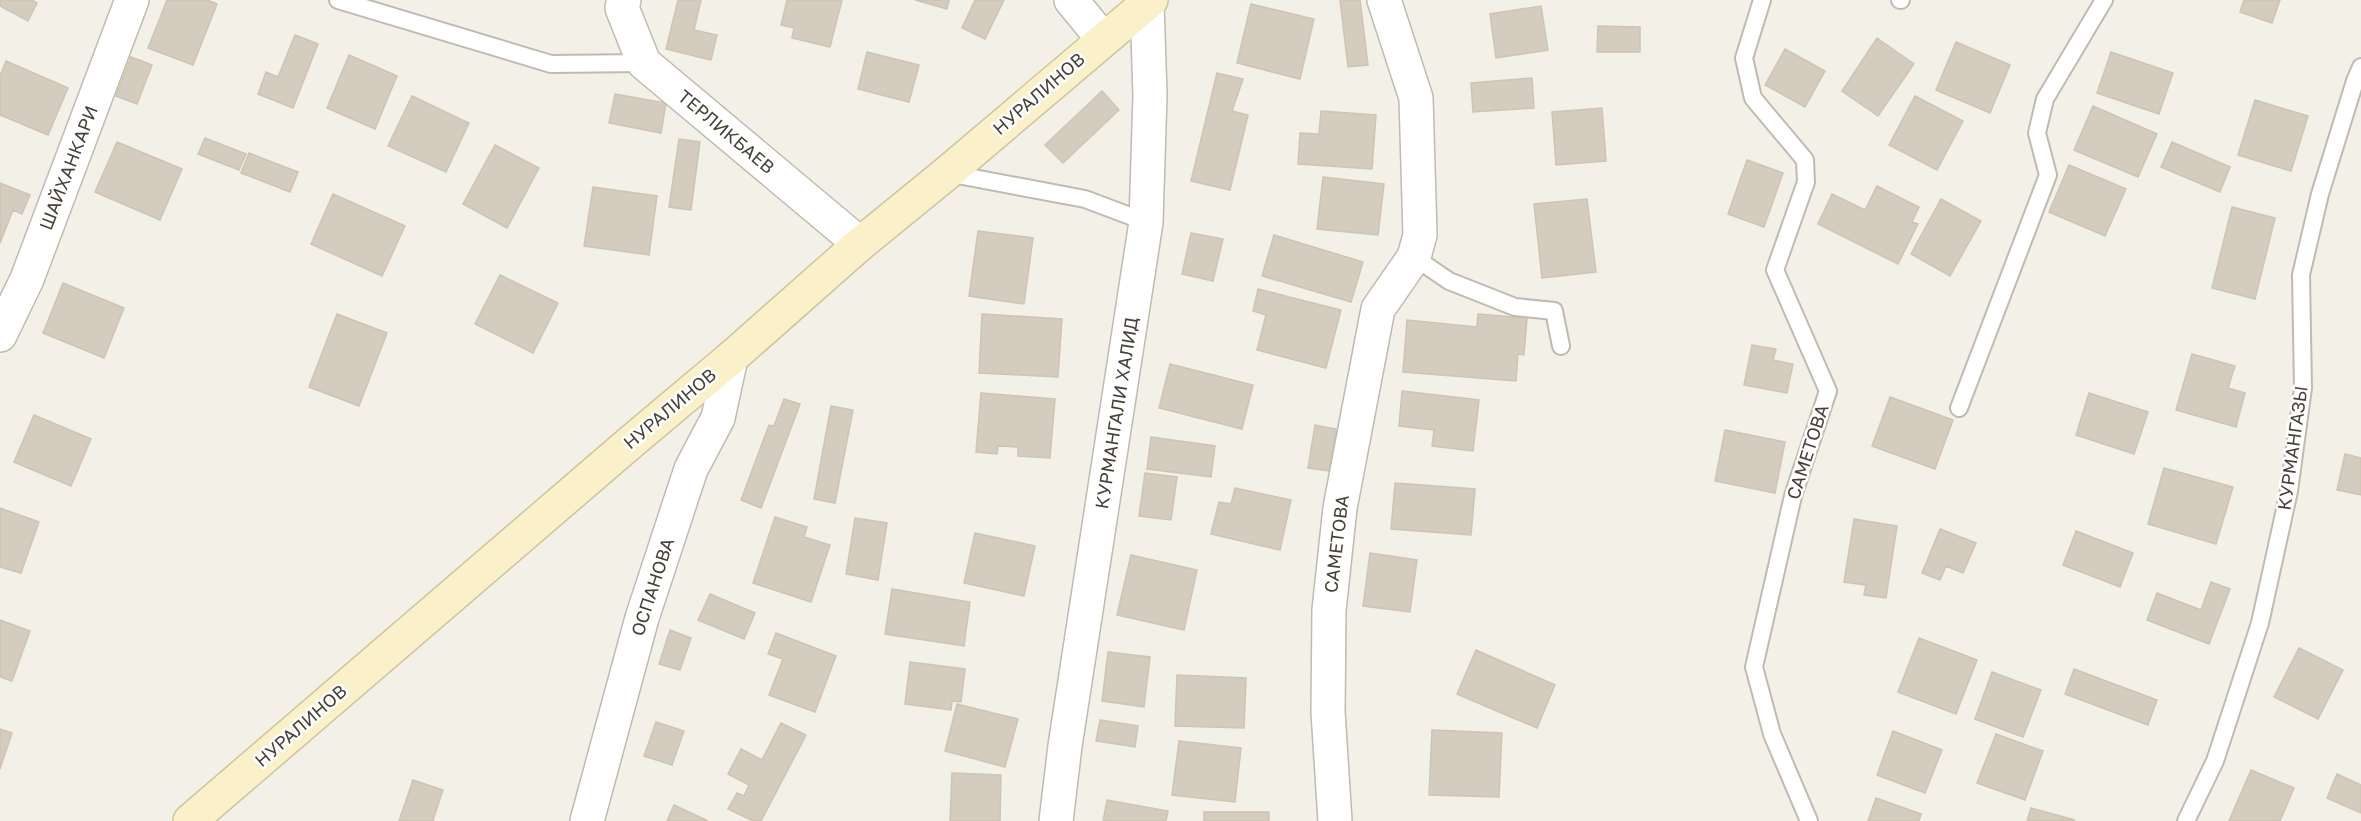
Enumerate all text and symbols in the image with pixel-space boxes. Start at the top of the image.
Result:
street label: НУРАЛИНОВ [988,48,1089,139]
street label: ТЕРЛИКБАЕВ [674,85,779,178]
street label: ШАЙХАНКАРИ [34,102,102,233]
street label: КУРМАНГАЛИ ХАЛИД [1090,315,1142,510]
street label: НУРАЛИНОВ [619,363,720,453]
street label: КУРМАНГАЗЫ [2272,384,2312,511]
street label: САМЕТОВА [1781,401,1833,502]
street label: САМЕТОВА [1319,494,1353,594]
street label: ОСПАНОВА [626,535,678,639]
street label: НУРАЛИНОВ [250,680,351,771]

